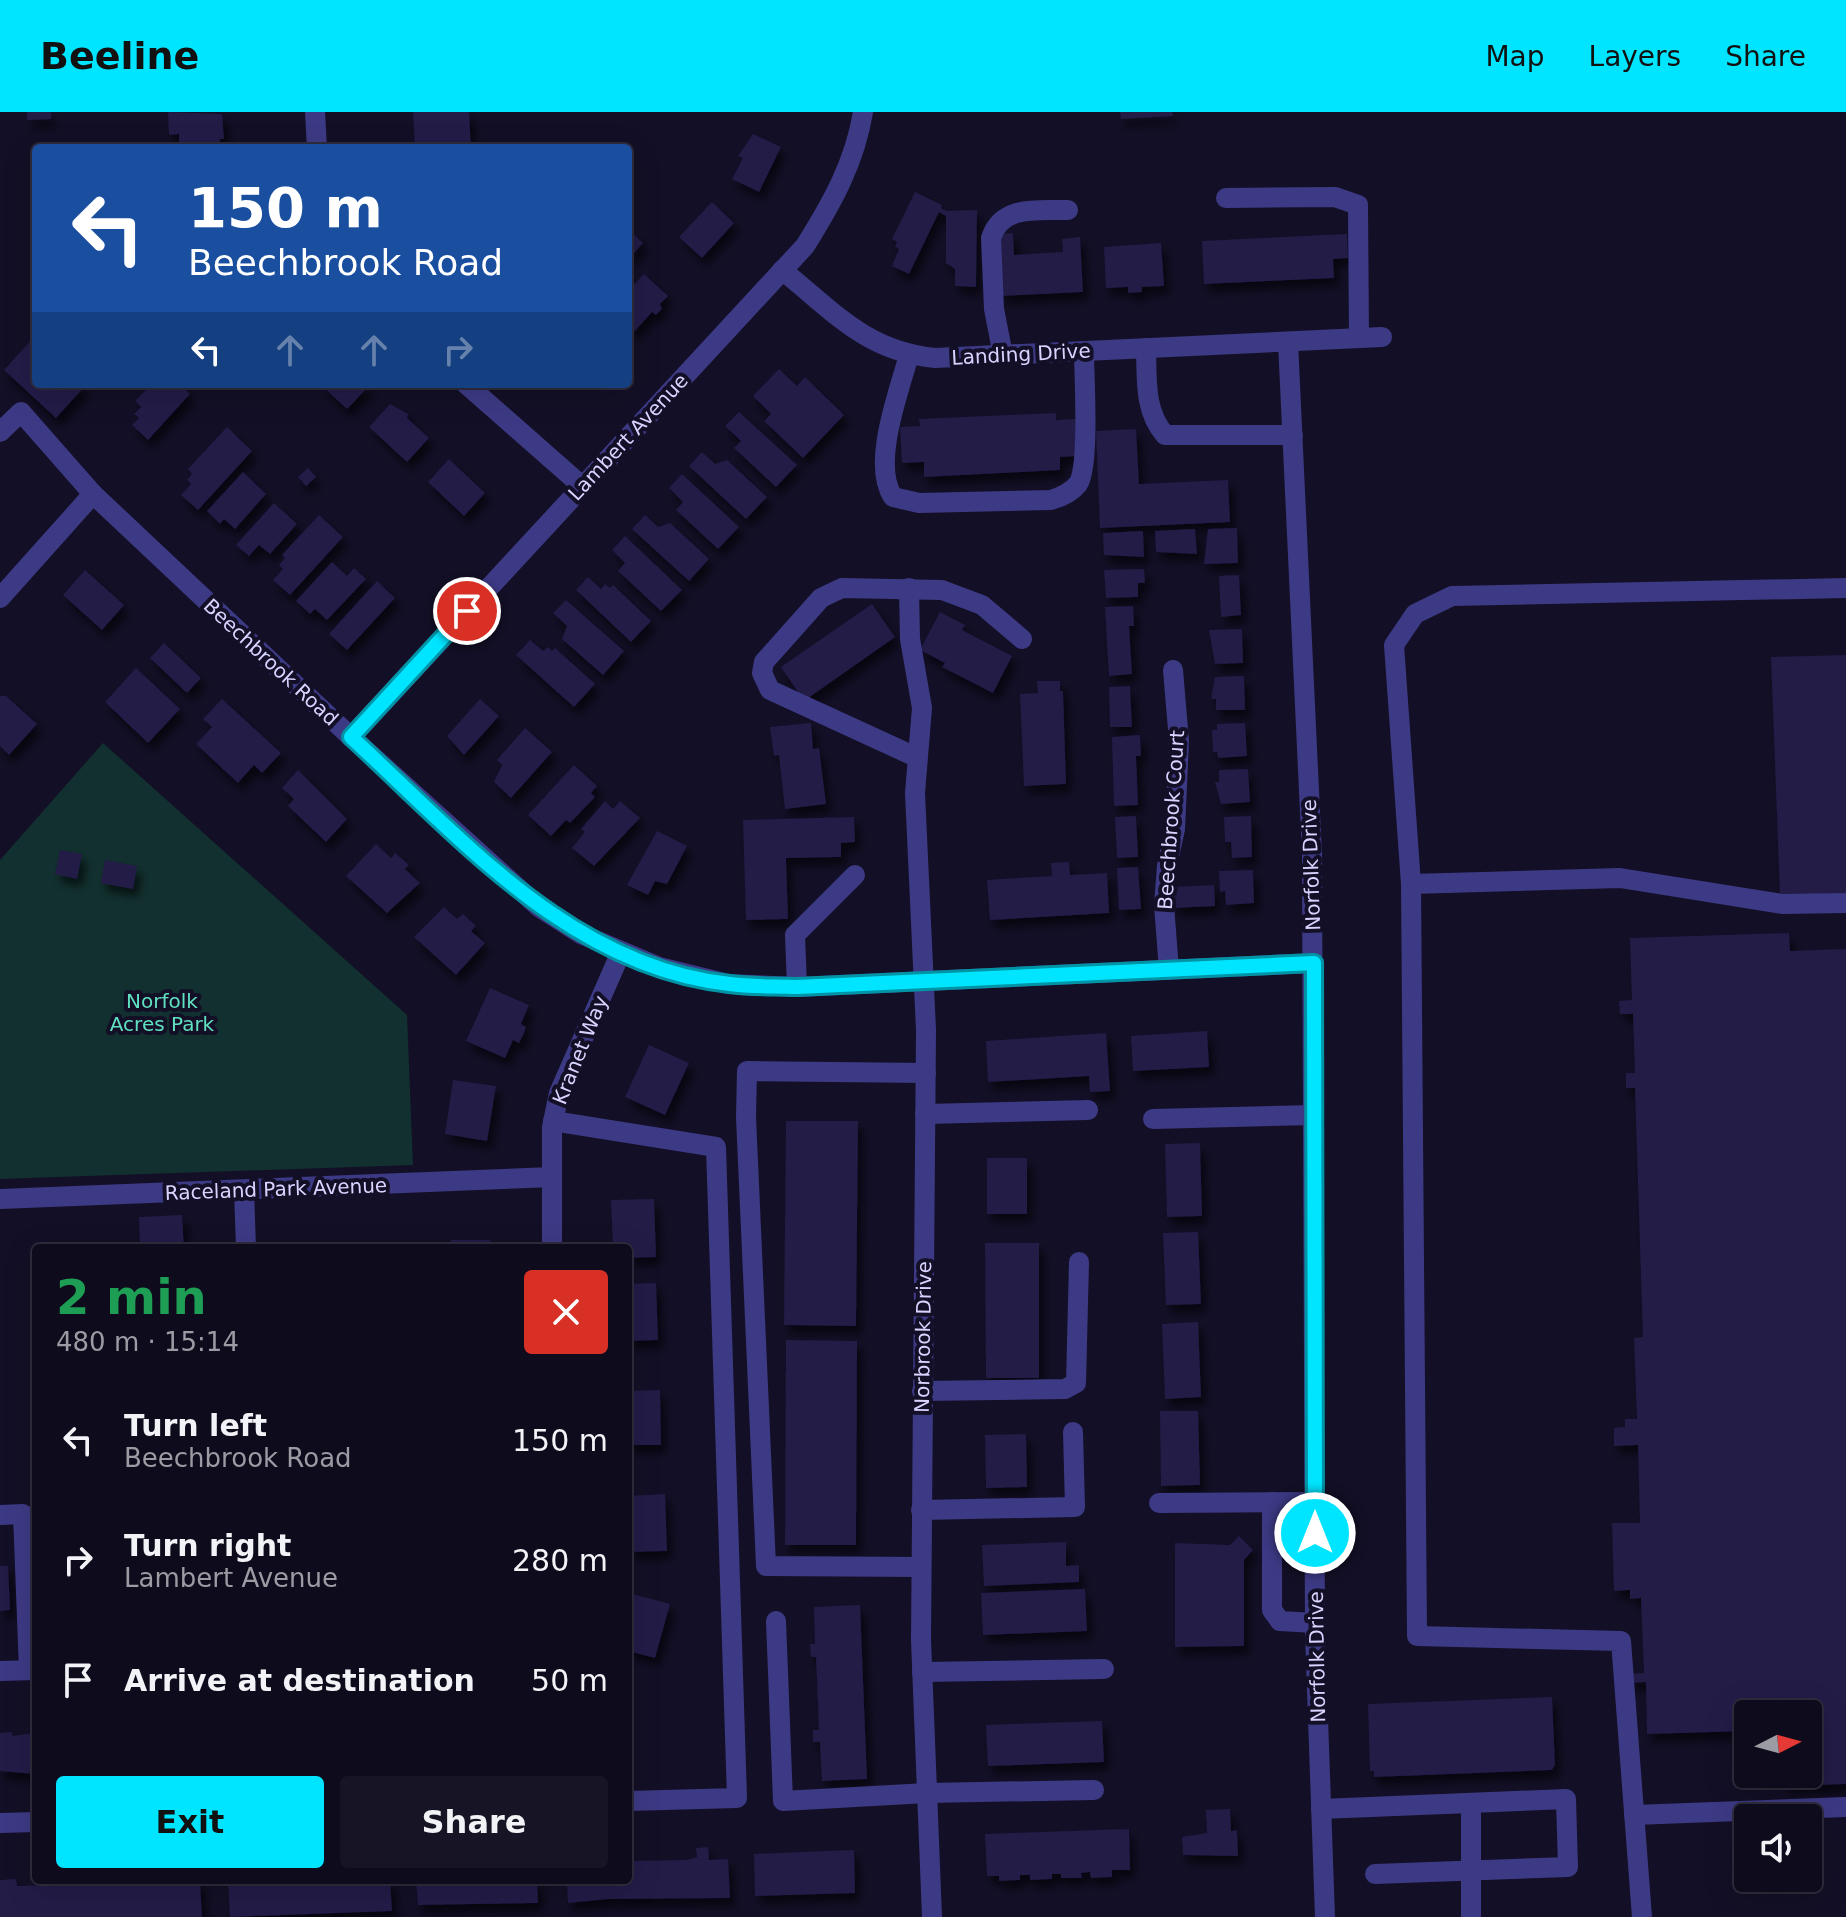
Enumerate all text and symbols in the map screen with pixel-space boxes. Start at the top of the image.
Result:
text: Beeline [40,34,199,78]
text: Map [1485,40,1545,73]
text: Layers [1589,40,1681,73]
text: Share [1725,40,1806,73]
text: 150 m [188,175,383,240]
icon: left [56,176,160,280]
text: Beechbrook Road [188,242,503,283]
icon: left [184,328,228,372]
icon: ahead [268,328,312,372]
icon: ahead [352,328,396,372]
icon: right [436,328,480,372]
street label: Landing Drive [951,338,1091,370]
street label: Lambert Avenue [563,369,693,505]
pin [433,577,501,645]
icon: arrive [445,589,489,633]
street label: Beechbrook Road [199,594,343,730]
street label: Beechbrook Court [1153,729,1189,911]
street label: Norfolk Drive [1297,799,1325,931]
park label: Norfolk Acres Park [110,989,215,1036]
street label: Kranet Way [547,992,613,1108]
street label: Raceland Park Avenue [164,1173,388,1205]
street label: Norbrook Drive [910,1261,936,1413]
text: 2 min [56,1269,207,1325]
button: close [524,1270,608,1354]
text: 480 m · 15:14 [56,1327,239,1357]
text: Turn left [124,1408,267,1443]
icon: left [56,1418,100,1462]
text: 150 m [512,1423,608,1458]
text: Beechbrook Road [124,1443,352,1473]
position arrow [1273,1491,1357,1575]
text: Turn right [124,1528,291,1563]
icon: right [56,1538,100,1582]
text: 280 m [512,1543,608,1578]
text: Lambert Avenue [124,1563,338,1593]
street label: Norfolk Drive [1304,1591,1330,1723]
icon: arrive [56,1658,100,1702]
text: Arrive at destination [124,1663,475,1698]
text: 50 m [531,1663,608,1698]
north arrow [1734,1700,1822,1788]
map controls [1734,1700,1822,1892]
button: Exit [56,1776,324,1868]
button: Share [340,1776,608,1868]
button: sound [1734,1804,1822,1892]

